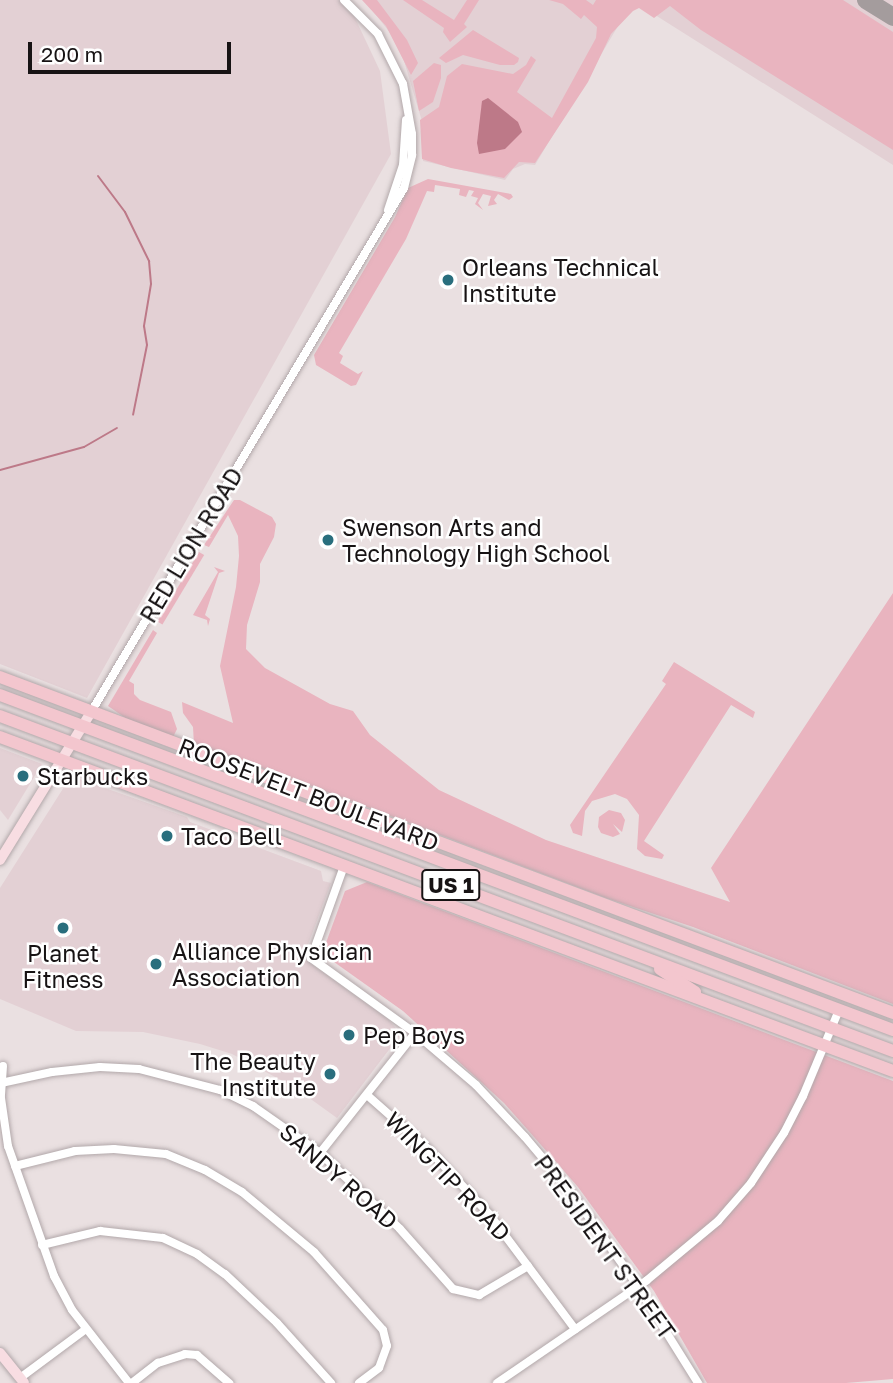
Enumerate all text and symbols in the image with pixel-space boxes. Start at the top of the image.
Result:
scale bar [32,28,234,72]
text: 200 m [41,41,103,67]
place label: Orleans Technical Institute [462,253,659,307]
marker: Orleans Technical Institute [440,272,456,288]
street label: RED LION ROAD [134,463,248,627]
place label: Swenson Arts and Technology High School [342,513,610,567]
marker: Swenson Arts and Technology High School [320,532,336,548]
street label: ROOSEVELT BOULEVARD [175,732,443,856]
place label: Starbucks [37,762,148,790]
marker: Starbucks [15,768,31,784]
place label: Taco Bell [181,822,282,850]
marker: Taco Bell [159,828,175,844]
road number: US 1 [421,868,481,903]
marker: Planet Fitness [55,920,71,936]
place label: Alliance Physician Association [172,937,372,991]
place label: Planet Fitness [23,939,103,993]
marker: Alliance Physician Association [146,954,166,974]
place label: Pep Boys [363,1021,465,1049]
marker: Pep Boys [341,1027,357,1043]
place label: The Beauty Institute [190,1047,316,1101]
marker: The Beauty Institute [322,1066,338,1082]
street label: WINGTIP ROAD [380,1106,516,1246]
street label: SANDY ROAD [274,1117,404,1235]
street label: PRESIDENT STREET [529,1149,681,1345]

